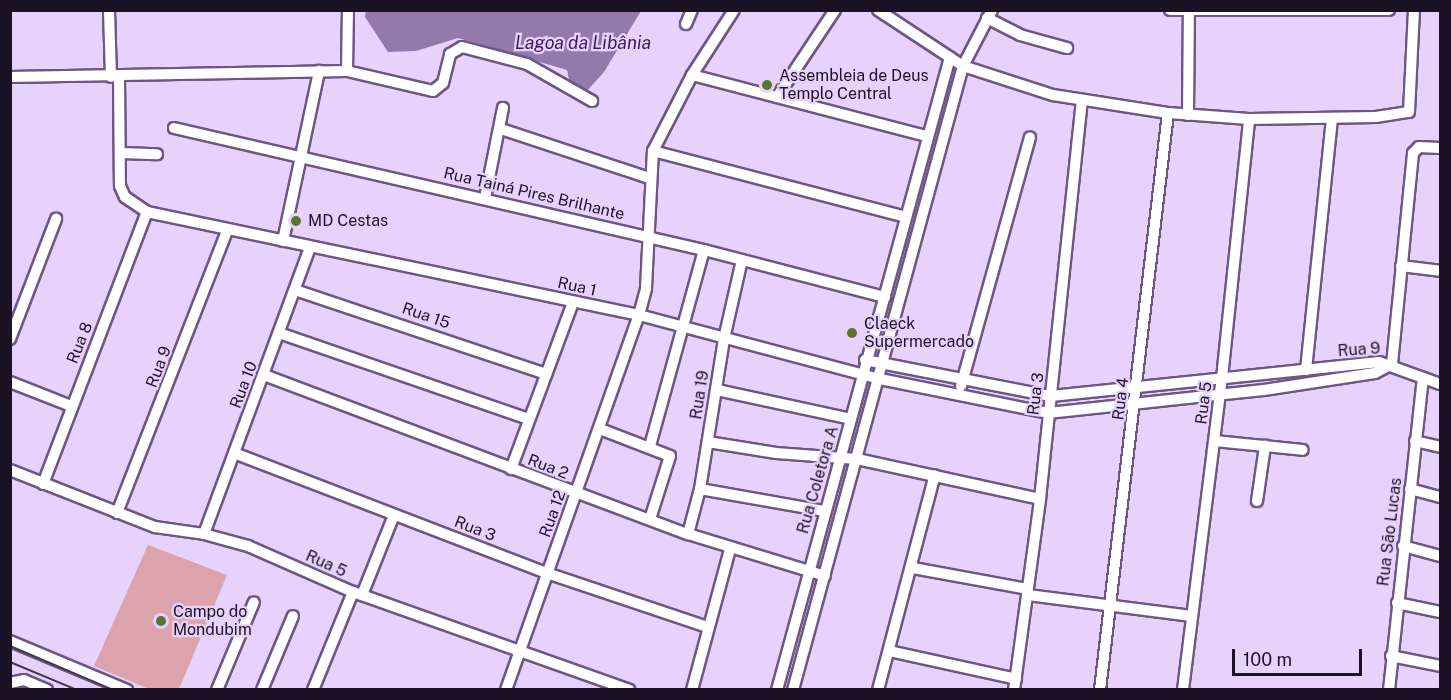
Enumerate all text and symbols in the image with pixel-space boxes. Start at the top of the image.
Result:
water label: Lagoa da Libânia [515,32,651,54]
place label: Assembleia de Deus Templo Central [779,66,929,104]
marker: Assembleia de Deus Templo Central [760,78,774,92]
street label: Rua Tainá Pires Brilhante [442,164,626,224]
place label: MD Cestas [308,211,388,231]
marker: MD Cestas [289,214,303,228]
street label: Rua 1 [556,274,598,300]
street label: Rua 15 [399,299,453,333]
place label: Claeck Supermercado [864,314,974,352]
street label: Rua 8 [63,319,97,367]
marker: Claeck Supermercado [845,326,859,340]
street label: Rua 9 [1337,339,1381,361]
street label: Rua 9 [142,344,176,390]
street label: Rua 10 [226,359,262,411]
street label: Rua 19 [687,369,713,421]
street label: Rua 3 [1024,372,1048,416]
street label: Rua 4 [1109,377,1133,421]
street label: Rua 5 [1192,381,1216,425]
street label: Rua Coletora A [793,424,843,536]
street label: Rua 2 [525,450,571,484]
street label: Rua São Lucas [1374,477,1406,587]
street label: Rua 12 [536,488,570,540]
street label: Rua 3 [452,512,498,546]
street label: Rua 5 [302,546,350,582]
place label: Campo do Mondubim [173,602,252,640]
marker: Campo do Mondubim [154,614,168,628]
scale bar [1235,637,1366,675]
text: 100 m [1243,649,1292,670]

